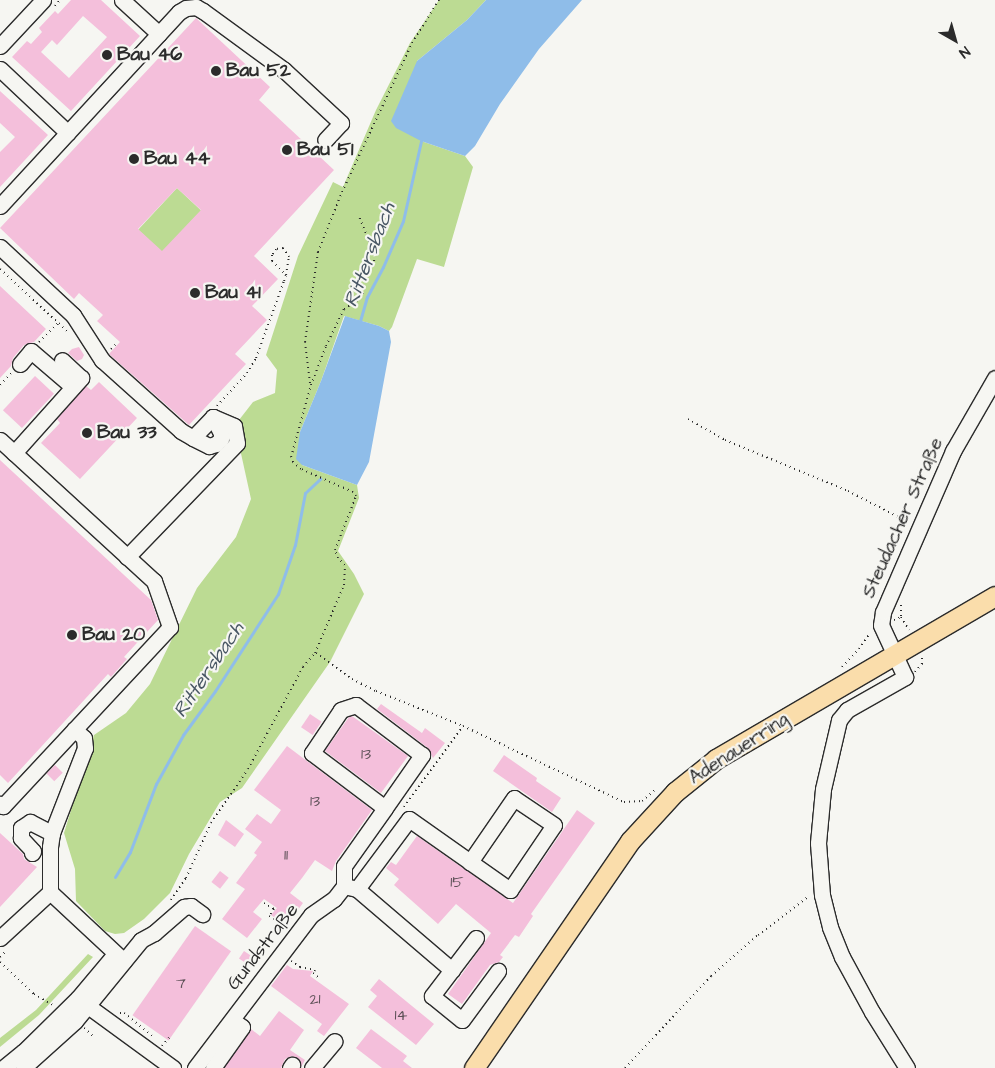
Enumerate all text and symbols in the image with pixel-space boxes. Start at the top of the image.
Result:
north arrow [930,15,980,65]
text: N [955,41,974,62]
place label: Bau 46 [117,44,182,66]
marker: Bau 46 [101,49,113,61]
place label: Bau 52 [226,60,291,82]
marker: Bau 52 [210,65,222,77]
place label: Bau 51 [297,139,353,161]
marker: Bau 51 [281,144,293,156]
place label: Bau 44 [144,148,210,170]
marker: Bau 44 [128,153,140,165]
water label: Rittersbach [339,200,401,310]
place label: Bau 41 [205,282,261,304]
marker: Bau 41 [189,287,201,299]
place label: Bau 33 [97,422,157,444]
marker: Bau 33 [81,427,93,439]
street label: Steudacher Straße [857,434,949,602]
water label: Rittersbach [168,618,250,722]
place label: Bau 20 [82,624,145,646]
marker: Bau 20 [66,629,78,641]
street label: Adenauerring [685,708,793,790]
house number: 13 [361,744,371,764]
house number: 13 [310,791,320,811]
house number: 11 [284,845,288,865]
house number: 15 [450,872,464,892]
street label: Gundstraße [222,899,304,995]
house number: 7 [176,973,186,993]
house number: 21 [309,989,321,1009]
house number: 14 [395,1005,407,1025]

